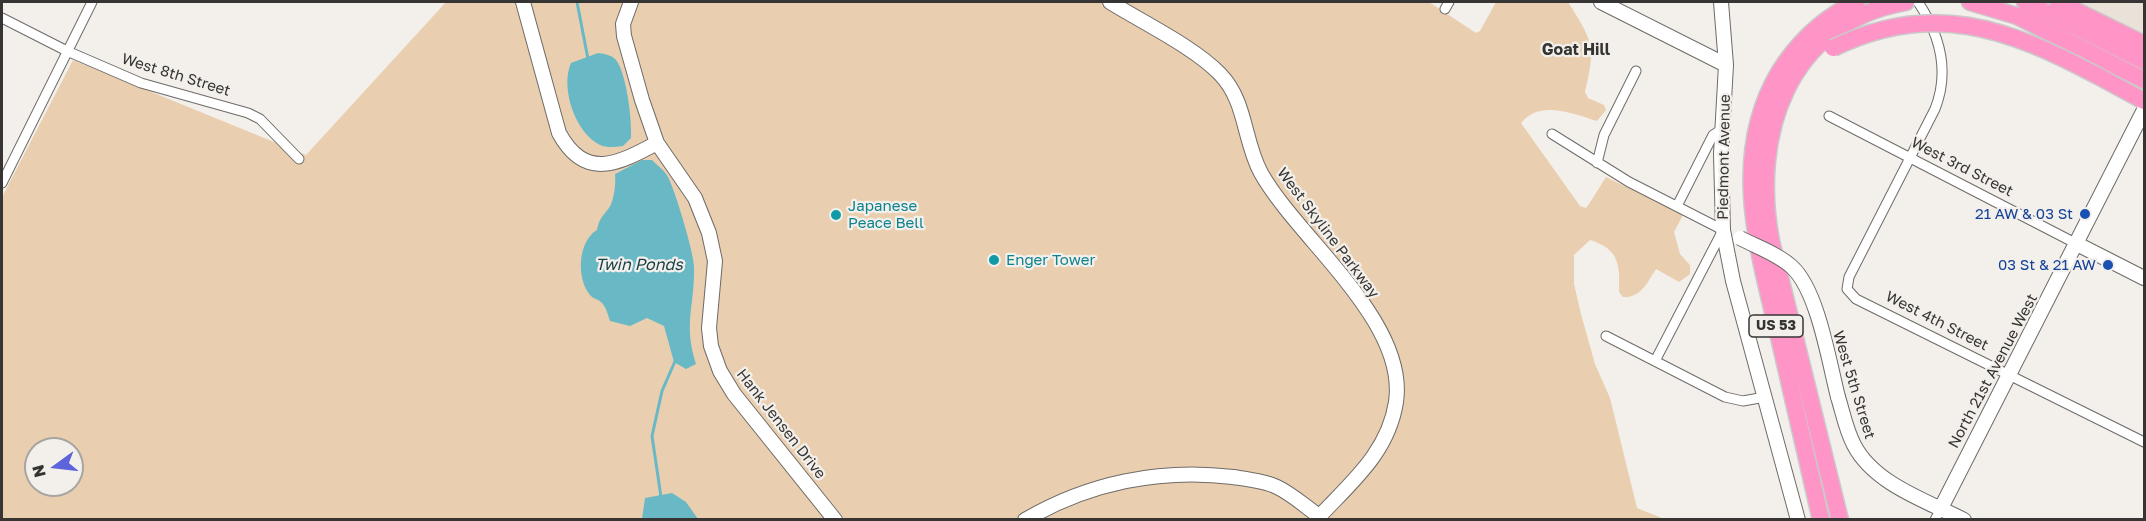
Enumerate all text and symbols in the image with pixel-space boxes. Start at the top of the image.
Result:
district label: Goat Hill [1542,40,1610,60]
street label: West 8th Street [119,50,233,100]
street label: Piedmont Avenue [1714,94,1734,220]
street label: West 3rd Street [1908,134,2016,200]
street label: West Skyline Parkway [1273,164,1383,302]
place label: Japanese Peace Bell [848,197,924,232]
place label: 21 AW & 03 St [1975,205,2073,223]
marker: 21 AW & 03 St [2078,207,2092,221]
marker: Japanese Peace Bell [829,208,843,222]
place label: Enger Tower [1006,251,1095,269]
marker: Enger Tower [987,253,1001,267]
water label: Twin Ponds [595,255,683,275]
place label: 03 St & 21 AW [1998,256,2096,274]
marker: 03 St & 21 AW [2101,258,2115,272]
street label: West 4th Street [1883,287,1991,355]
street label: North 21st Avenue West [1945,291,2041,451]
road number: US 53 [1749,315,1803,337]
street label: West 5th Street [1829,329,1879,441]
street label: Hank Jensen Drive [733,366,829,482]
north arrow [24,437,84,497]
text: N [27,463,50,480]

